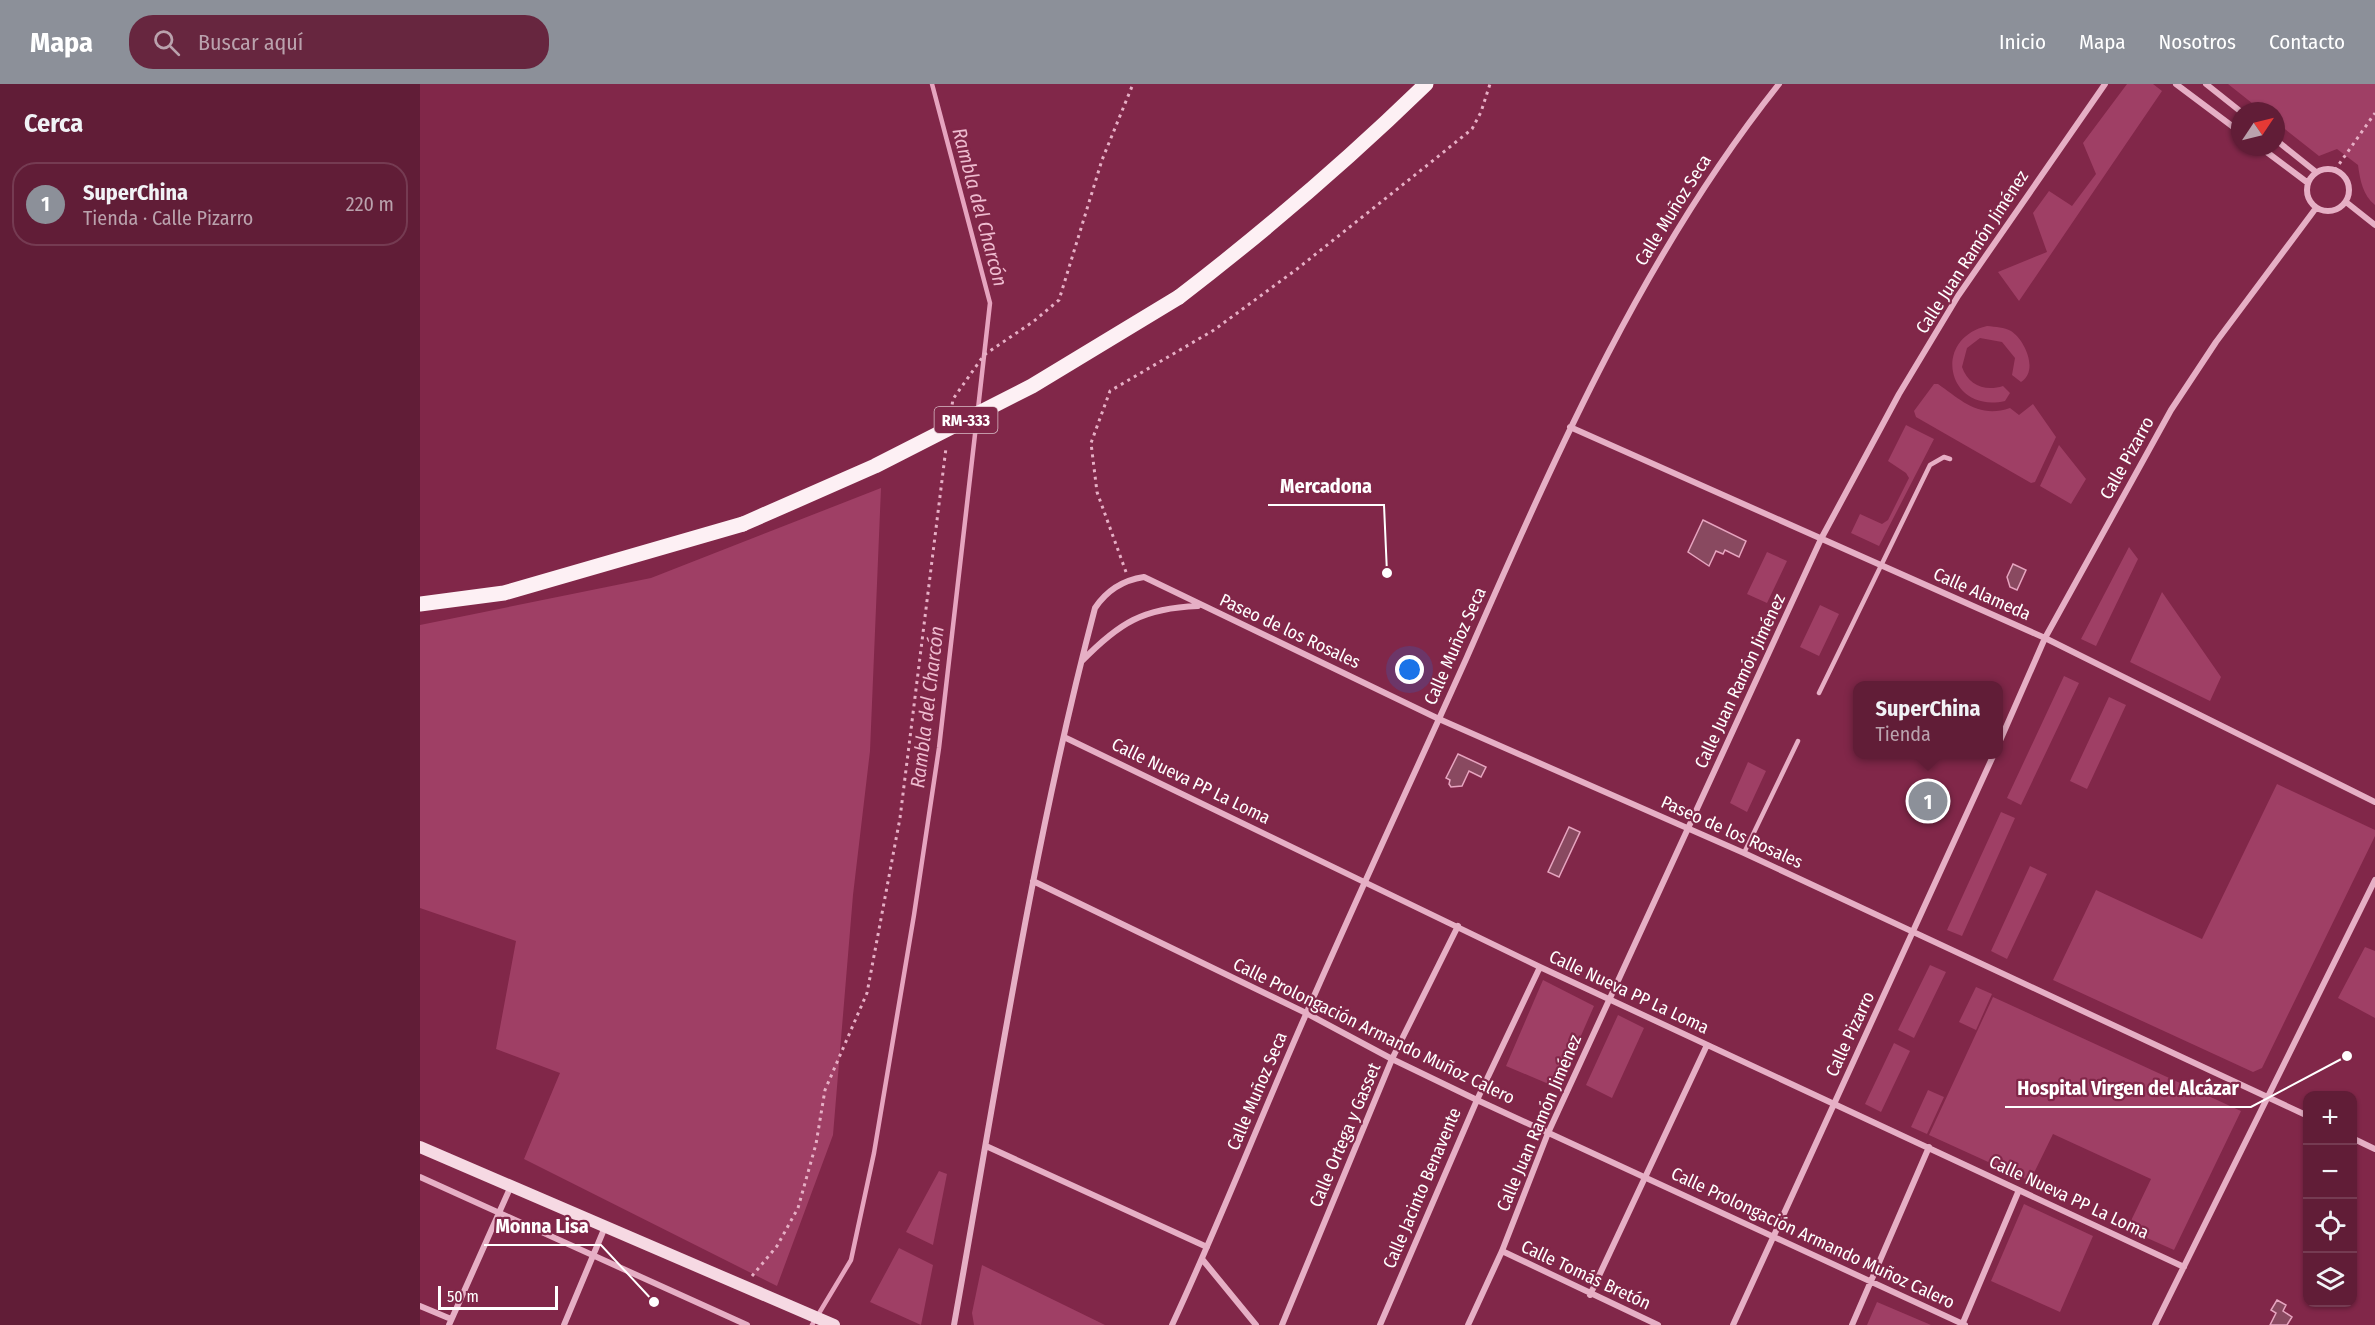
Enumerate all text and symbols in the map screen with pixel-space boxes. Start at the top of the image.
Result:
search box [129,15,549,69]
text: Mapa [30,26,93,59]
icon: search [150,26,183,59]
text: Buscar aquí [198,29,303,56]
text: Inicio [1999,29,2046,55]
text: Mapa [2079,29,2126,55]
text: Nosotros [2159,29,2236,55]
text: Contacto [2269,29,2345,55]
north arrow [2231,102,2285,156]
text: Cerca [24,108,83,139]
water label: Rambla del Charcón [947,125,1013,289]
street label: Calle Muñoz Seca [1630,150,1716,270]
street label: Calle Juan Ramón Jiménez [1911,166,2033,338]
text: SuperChina [83,179,188,206]
text: 1 [41,192,50,216]
text: 220 m [346,192,394,216]
text: Tienda · Calle Pizarro [83,206,253,230]
road number: RM-333 [934,407,998,433]
street label: Calle Pizarro [2095,413,2159,503]
callout: Mercadona [1268,467,1384,505]
text: Mercadona [1280,474,1372,498]
street label: Calle Alameda [1930,563,2034,625]
street label: Calle Muñoz Seca [1419,583,1491,708]
street label: Paseo de los Rosales [1216,589,1364,673]
street label: Calle Juan Ramón Jiménez [1690,590,1790,772]
water label: Rambla del Charcón [905,625,949,789]
your location [1395,655,1424,684]
popup [1853,681,2003,759]
text: SuperChina [1876,695,1981,722]
text: Tienda [1876,722,1931,746]
street label: Calle Nueva PP La Loma [1108,733,1274,829]
pin: 1 [1908,778,1948,824]
street label: Paseo de los Rosales [1658,791,1807,873]
street label: Calle Nueva PP La Loma [1546,945,1713,1039]
street label: Calle Prolongación Armando Muñoz Calero [1230,953,1518,1109]
street label: Calle Pizarro [1821,988,1879,1080]
street label: Calle Muñoz Seca [1222,1028,1292,1154]
street label: Calle Juan Ramón Jiménez [1492,1031,1586,1215]
street label: Calle Ortega y Gasset [1305,1059,1385,1210]
callout: Hospital Virgen del Alcázar [2005,1069,2251,1107]
text: Hospital Virgen del Alcázar [2017,1076,2239,1100]
map controls [2303,1091,2357,1307]
button: + [2303,1091,2357,1145]
street label: Calle Jacinto Benavente [1378,1104,1466,1272]
button: − [2303,1145,2357,1199]
street label: Calle Nueva PP La Loma [1986,1150,2153,1244]
street label: Calle Prolongación Armando Muñoz Calero [1668,1162,1958,1314]
button: locate [2303,1199,2357,1253]
callout: Monna Lisa [484,1207,601,1245]
text: Monna Lisa [495,1214,589,1238]
street label: Calle Tomás Bretón [1518,1235,1654,1315]
button: layers [2303,1253,2357,1307]
scale bar [438,1283,558,1310]
text: 50 m [447,1287,479,1306]

